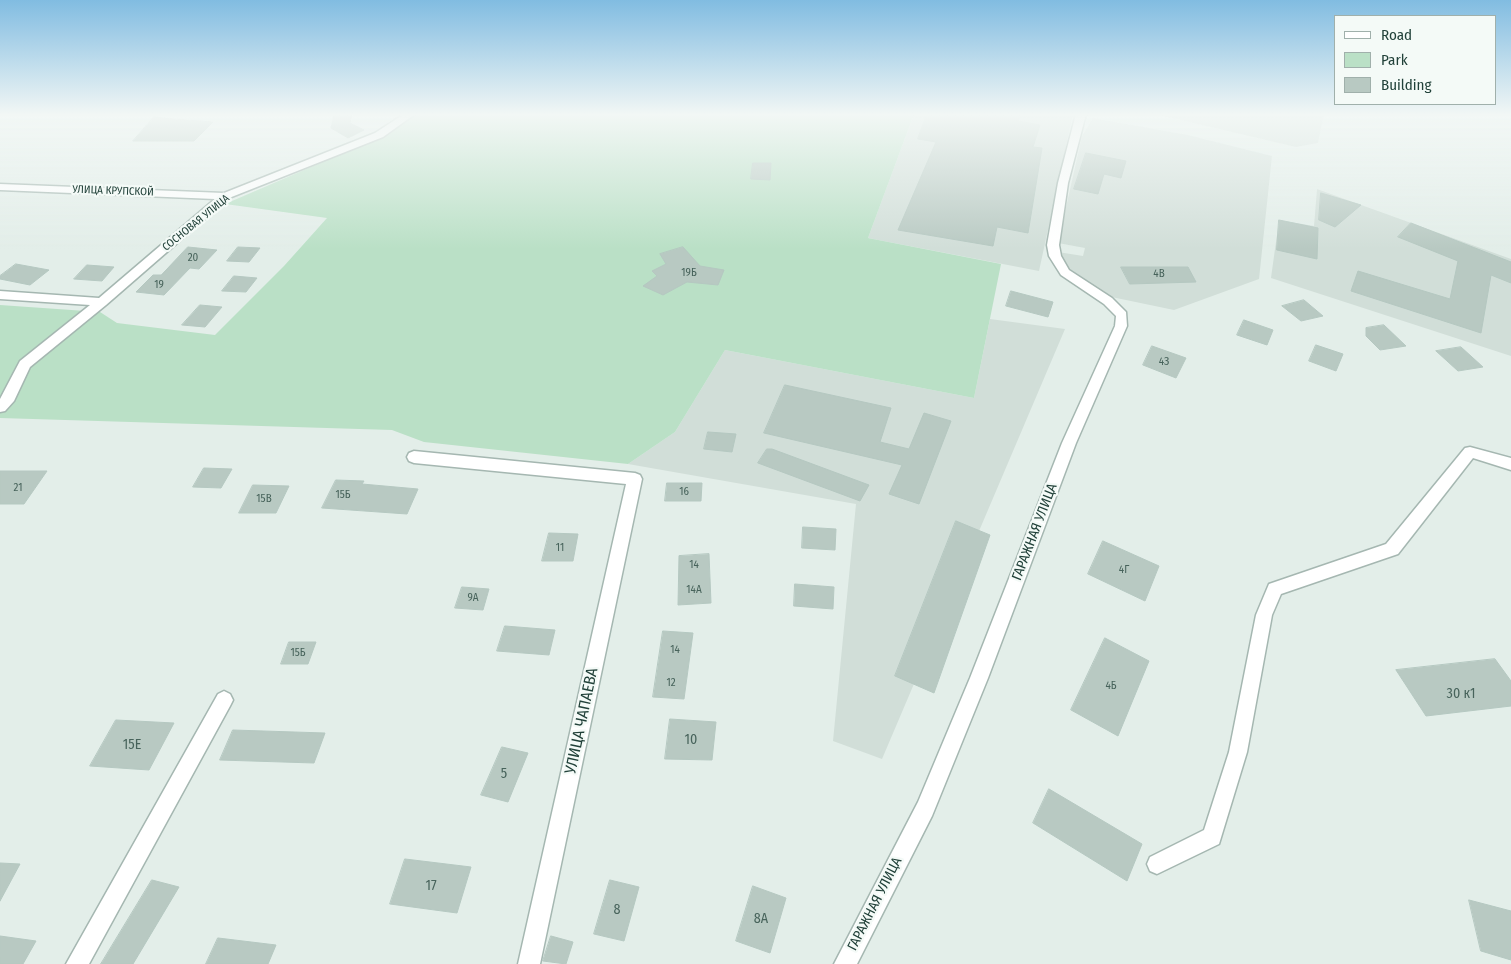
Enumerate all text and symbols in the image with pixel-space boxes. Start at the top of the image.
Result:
legend [1334,15,1496,105]
text: Road [1381,26,1412,44]
text: Park [1381,51,1408,69]
text: Building [1381,76,1432,94]
street label: УЛИЦА КРУПСКОЙ [72,183,154,199]
street label: СОСНОВАЯ УЛИЦА [160,192,232,254]
house number: 20 [188,251,198,265]
house number: 19Б [681,266,697,280]
house number: 4В [1153,267,1165,281]
house number: 19 [154,278,164,292]
house number: 4З [1159,355,1169,369]
house number: 21 [14,481,22,495]
street label: ГАРАЖНАЯ УЛИЦА [1009,481,1061,583]
house number: 16 [679,485,689,499]
house number: 15Б [335,488,351,502]
house number: 15В [256,492,272,506]
house number: 11 [556,541,564,555]
house number: 14 [689,558,699,572]
house number: 4Г [1119,563,1129,577]
house number: 14А [686,583,702,597]
house number: 9А [467,591,479,605]
house number: 14 [670,643,680,657]
house number: 15Б [290,646,306,660]
street label: УЛИЦА ЧАПАЕВА [561,666,603,776]
house number: 12 [666,676,676,690]
house number: 4Б [1105,679,1117,693]
house number: 30 к1 [1447,686,1475,702]
house number: 10 [685,732,697,748]
house number: 15Е [123,737,141,753]
house number: 5 [501,766,507,782]
street label: ГАРАЖНАЯ УЛИЦА [844,855,906,953]
house number: 17 [425,878,437,894]
house number: 8 [614,902,620,918]
house number: 8А [754,911,768,927]

